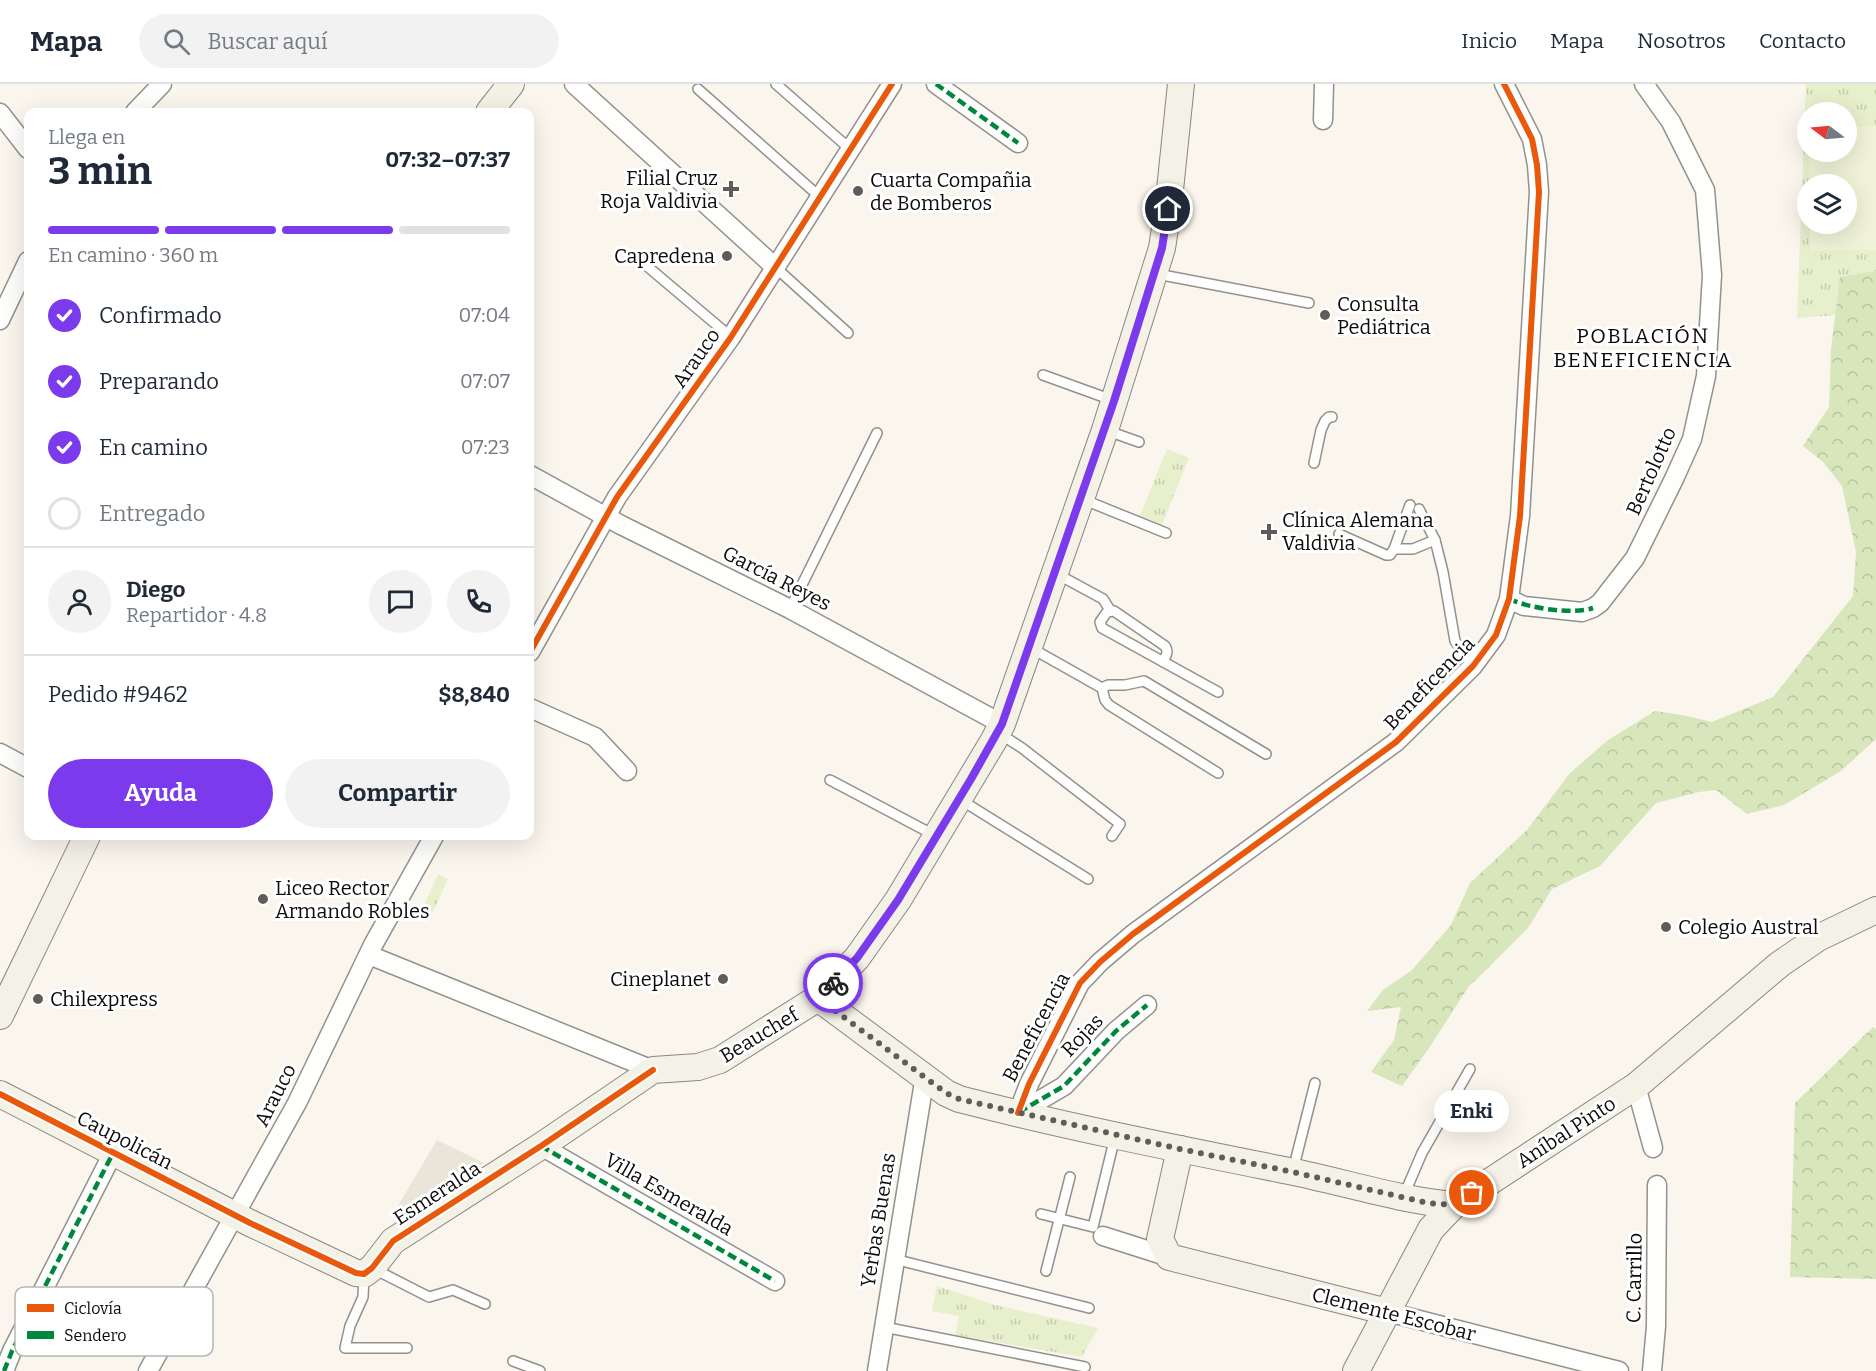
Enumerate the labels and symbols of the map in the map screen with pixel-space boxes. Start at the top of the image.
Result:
north arrow [1797,102,1857,162]
place label: Filial Cruz Roja Valdivia [600,166,718,214]
place label: Cuarta Compañia de Bomberos [870,168,1032,215]
marker: Filial Cruz Roja Valdivia [722,180,740,198]
pin [1142,183,1193,234]
marker: Cuarta Compañia de Bomberos [851,184,865,198]
place label: Capredena [614,244,715,268]
marker: Capredena [720,249,734,263]
place label: Consulta Pediátrica [1337,292,1431,339]
marker: Consulta Pediátrica [1318,308,1332,322]
district label: POBLACIÓN BENEFICIENCIA [1553,323,1733,373]
street label: Arauco [667,324,725,392]
street label: Bertolotto [1621,423,1681,519]
place label: Clínica Alemana Valdivia [1282,508,1434,555]
marker: Clínica Alemana Valdivia [1260,523,1278,541]
street label: García Reyes [719,540,835,616]
street label: Beneficencia [1379,631,1480,735]
place label: Liceo Rector Armando Robles [275,876,429,923]
marker: Liceo Rector Armando Robles [256,892,270,906]
place label: Colegio Austral [1678,915,1819,939]
marker: Colegio Austral [1659,920,1673,934]
courier [803,953,863,1013]
place label: Cineplanet [610,967,711,991]
street label: Beneficencia [997,968,1075,1086]
marker: Cineplanet [716,972,730,986]
place label: Chilexpress [50,987,158,1011]
marker: Chilexpress [31,992,45,1006]
street label: Beauchef [715,1001,804,1068]
street label: Rojas [1056,1009,1109,1062]
street label: Arauco [249,1060,301,1130]
callout: Enki [1434,1091,1510,1133]
street label: Aníbal Pinto [1512,1091,1620,1173]
street label: Caupolicán [73,1106,177,1175]
street label: Villa Esmeralda [601,1148,737,1240]
street label: Yerbas Buenas [856,1151,900,1289]
street label: Esmeralda [389,1156,485,1230]
pin [1446,1167,1497,1218]
street label: C. Carrillo [1621,1233,1647,1323]
street label: Clemente Escobar [1310,1282,1479,1346]
legend [15,1287,213,1356]
text: Ciclovía [64,1299,122,1318]
text: Sendero [64,1326,126,1345]

